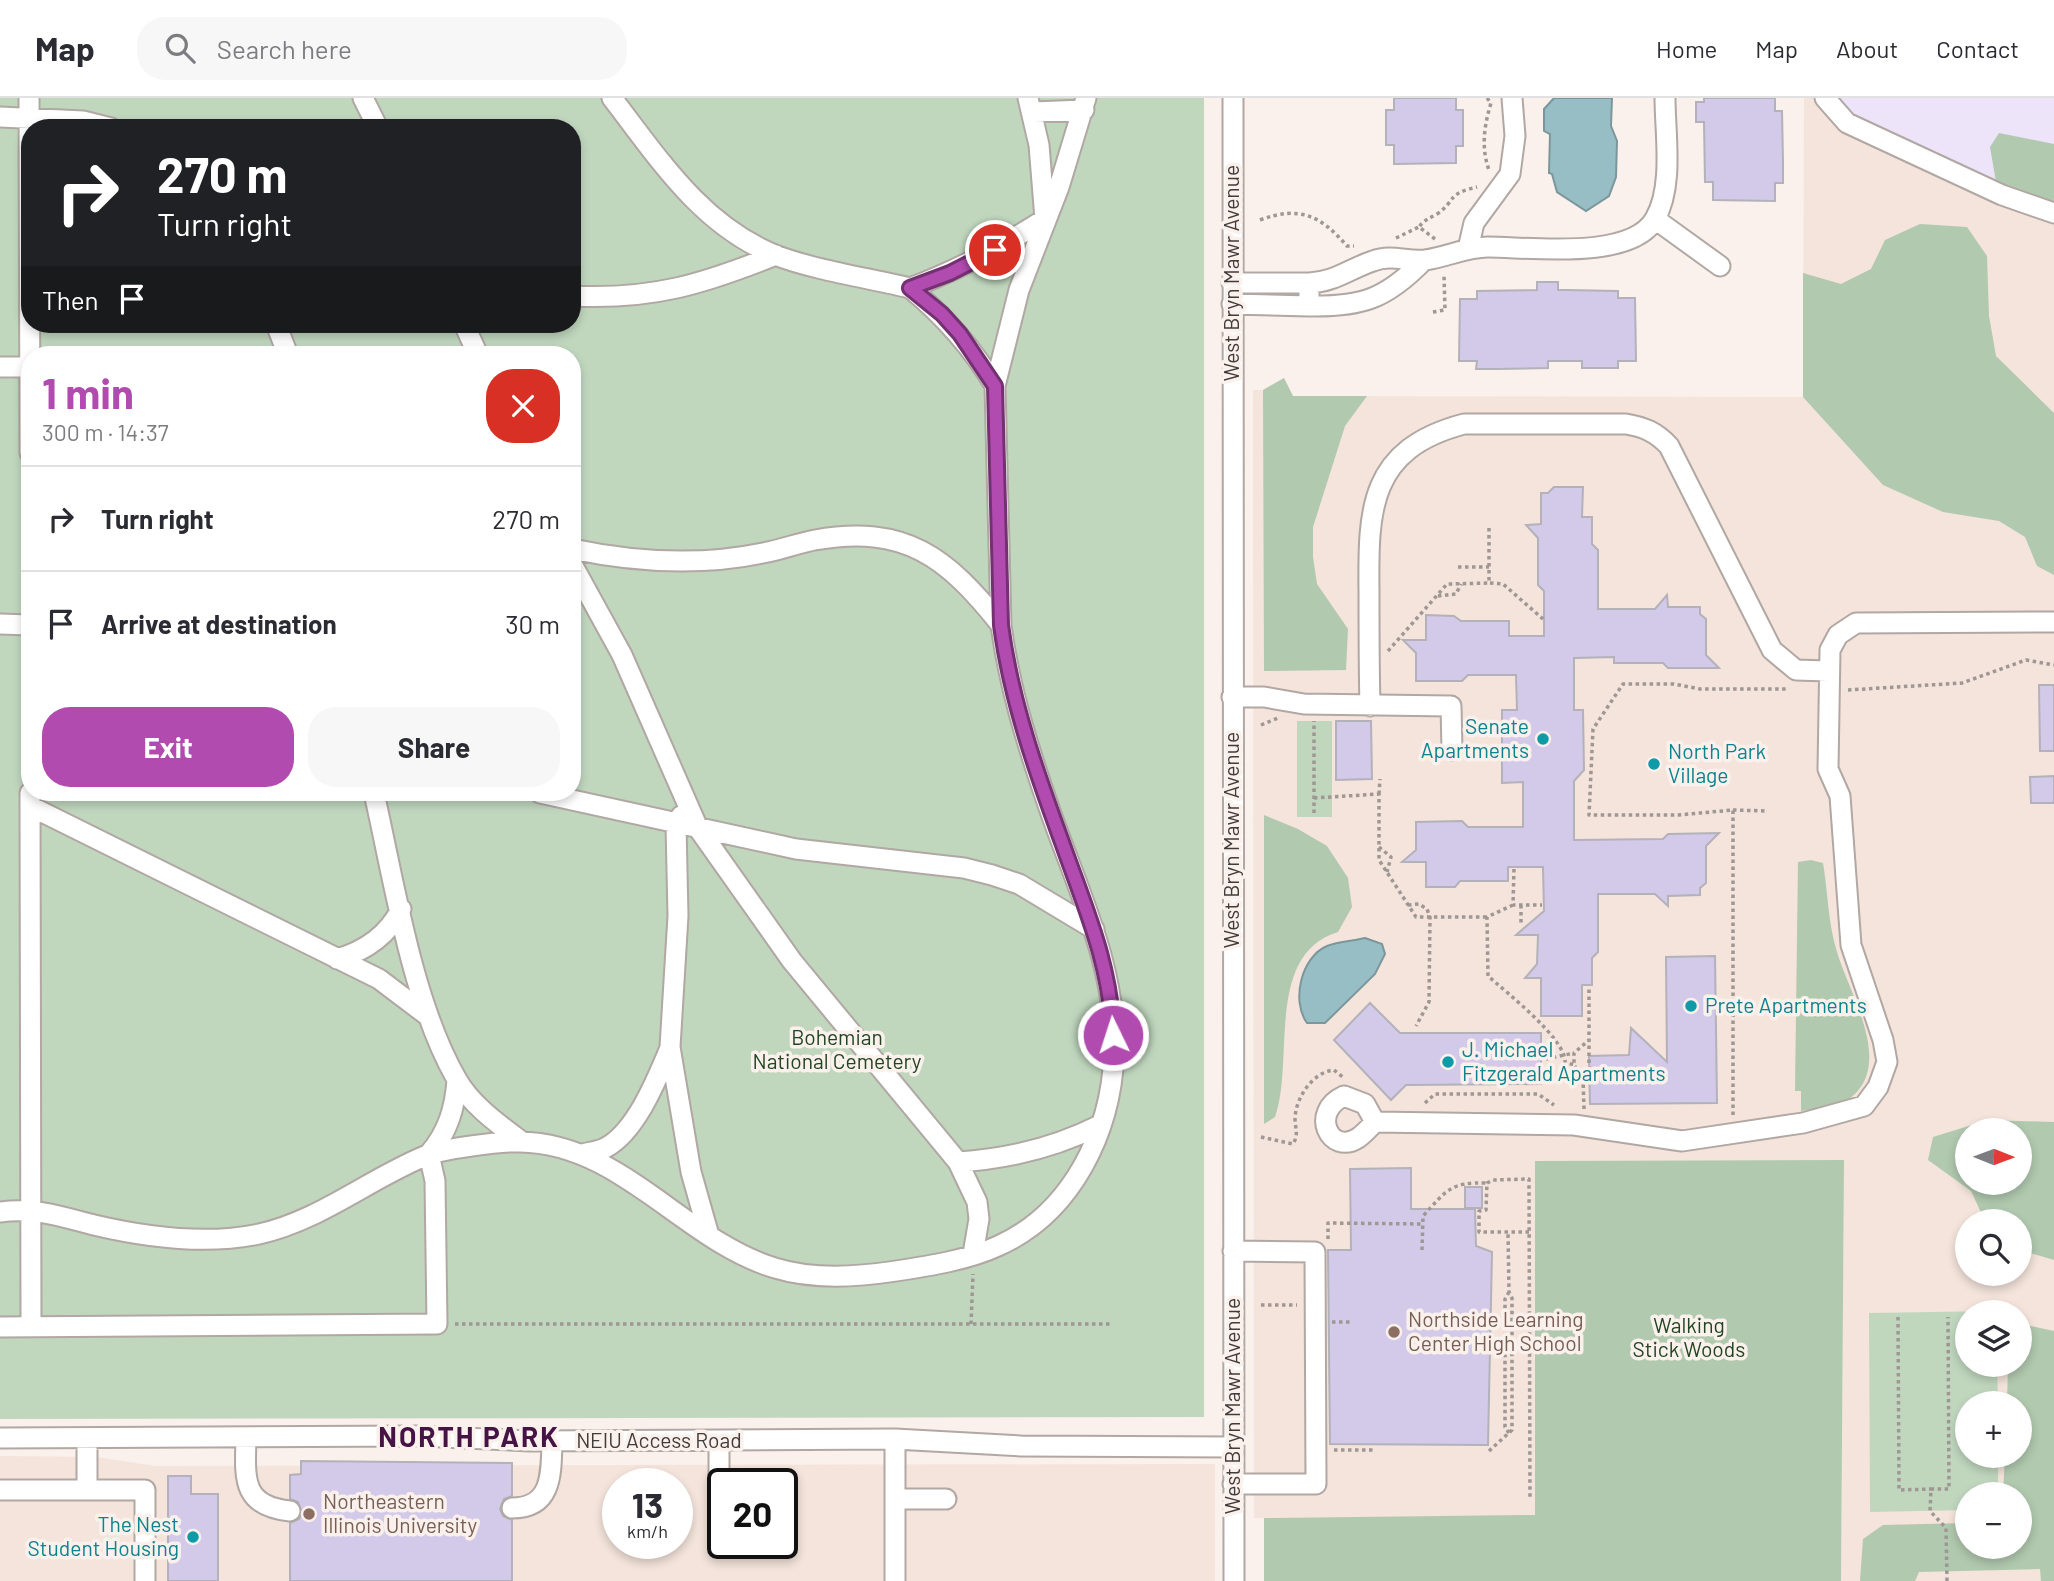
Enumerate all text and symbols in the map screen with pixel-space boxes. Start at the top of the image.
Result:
search box [137,17,627,80]
text: Map [35,28,95,68]
icon: search [161,29,199,67]
text: Search here [217,33,352,64]
text: Home [1656,34,1717,63]
text: Map [1755,34,1798,63]
text: About [1836,34,1898,63]
text: Contact [1936,34,2019,63]
text: 270 m [157,144,287,203]
icon: right [42,147,133,238]
street label: West Bryn Mawr Avenue [1218,165,1243,381]
text: Turn right [157,204,292,242]
pin [965,220,1025,280]
icon: arrive [976,231,1014,269]
icon: arrive [113,280,151,318]
text: Then [42,284,99,315]
text: 1 min [42,367,134,417]
button: close [486,369,560,443]
text: 300 m · 14:37 [42,418,169,446]
icon: right [42,500,80,538]
text: Turn right [101,503,214,534]
text: 270 m [492,503,560,534]
icon: arrive [42,605,80,643]
text: Arrive at destination [101,608,337,639]
text: 30 m [505,608,560,639]
button: Exit [42,707,294,787]
button: Share [308,707,560,787]
place label: Senate Apartments [1421,713,1529,762]
marker: Senate Apartments [1535,731,1551,747]
street label: West Bryn Mawr Avenue [1218,732,1243,948]
place label: North Park Village [1668,738,1766,787]
marker: North Park Village [1646,756,1662,772]
place label: Prete Apartments [1705,992,1867,1017]
position arrow [1076,998,1150,1072]
marker: Prete Apartments [1683,998,1699,1014]
park label: Bohemian National Cemetery [753,1024,922,1073]
place label: J. Michael Fitzgerald Apartments [1462,1036,1666,1085]
marker: J. Michael Fitzgerald Apartments [1440,1054,1456,1070]
north arrow [1955,1118,2032,1195]
map controls [1955,1118,2032,1559]
button: search [1955,1209,2032,1286]
street label: West Bryn Mawr Avenue [1219,1298,1244,1514]
button: layers [1955,1300,2032,1377]
place label: Northside Learning Center High School [1408,1306,1583,1355]
park label: Walking Stick Woods [1633,1312,1745,1361]
marker: Northside Learning Center High School [1386,1324,1402,1340]
button: + [1955,1391,2032,1468]
district label: NORTH PARK [378,1419,560,1453]
street label: NEIU Access Road [576,1427,742,1452]
speed limit sign: 20 [707,1468,798,1559]
button: − [1955,1482,2032,1559]
text: 13 [632,1483,663,1525]
place label: Northeastern Illinois University [323,1488,478,1537]
marker: Northeastern Illinois University [301,1506,317,1522]
place label: The Nest Student Housing [28,1511,179,1560]
text: km/h [627,1520,668,1542]
marker: The Nest Student Housing [185,1529,201,1545]

